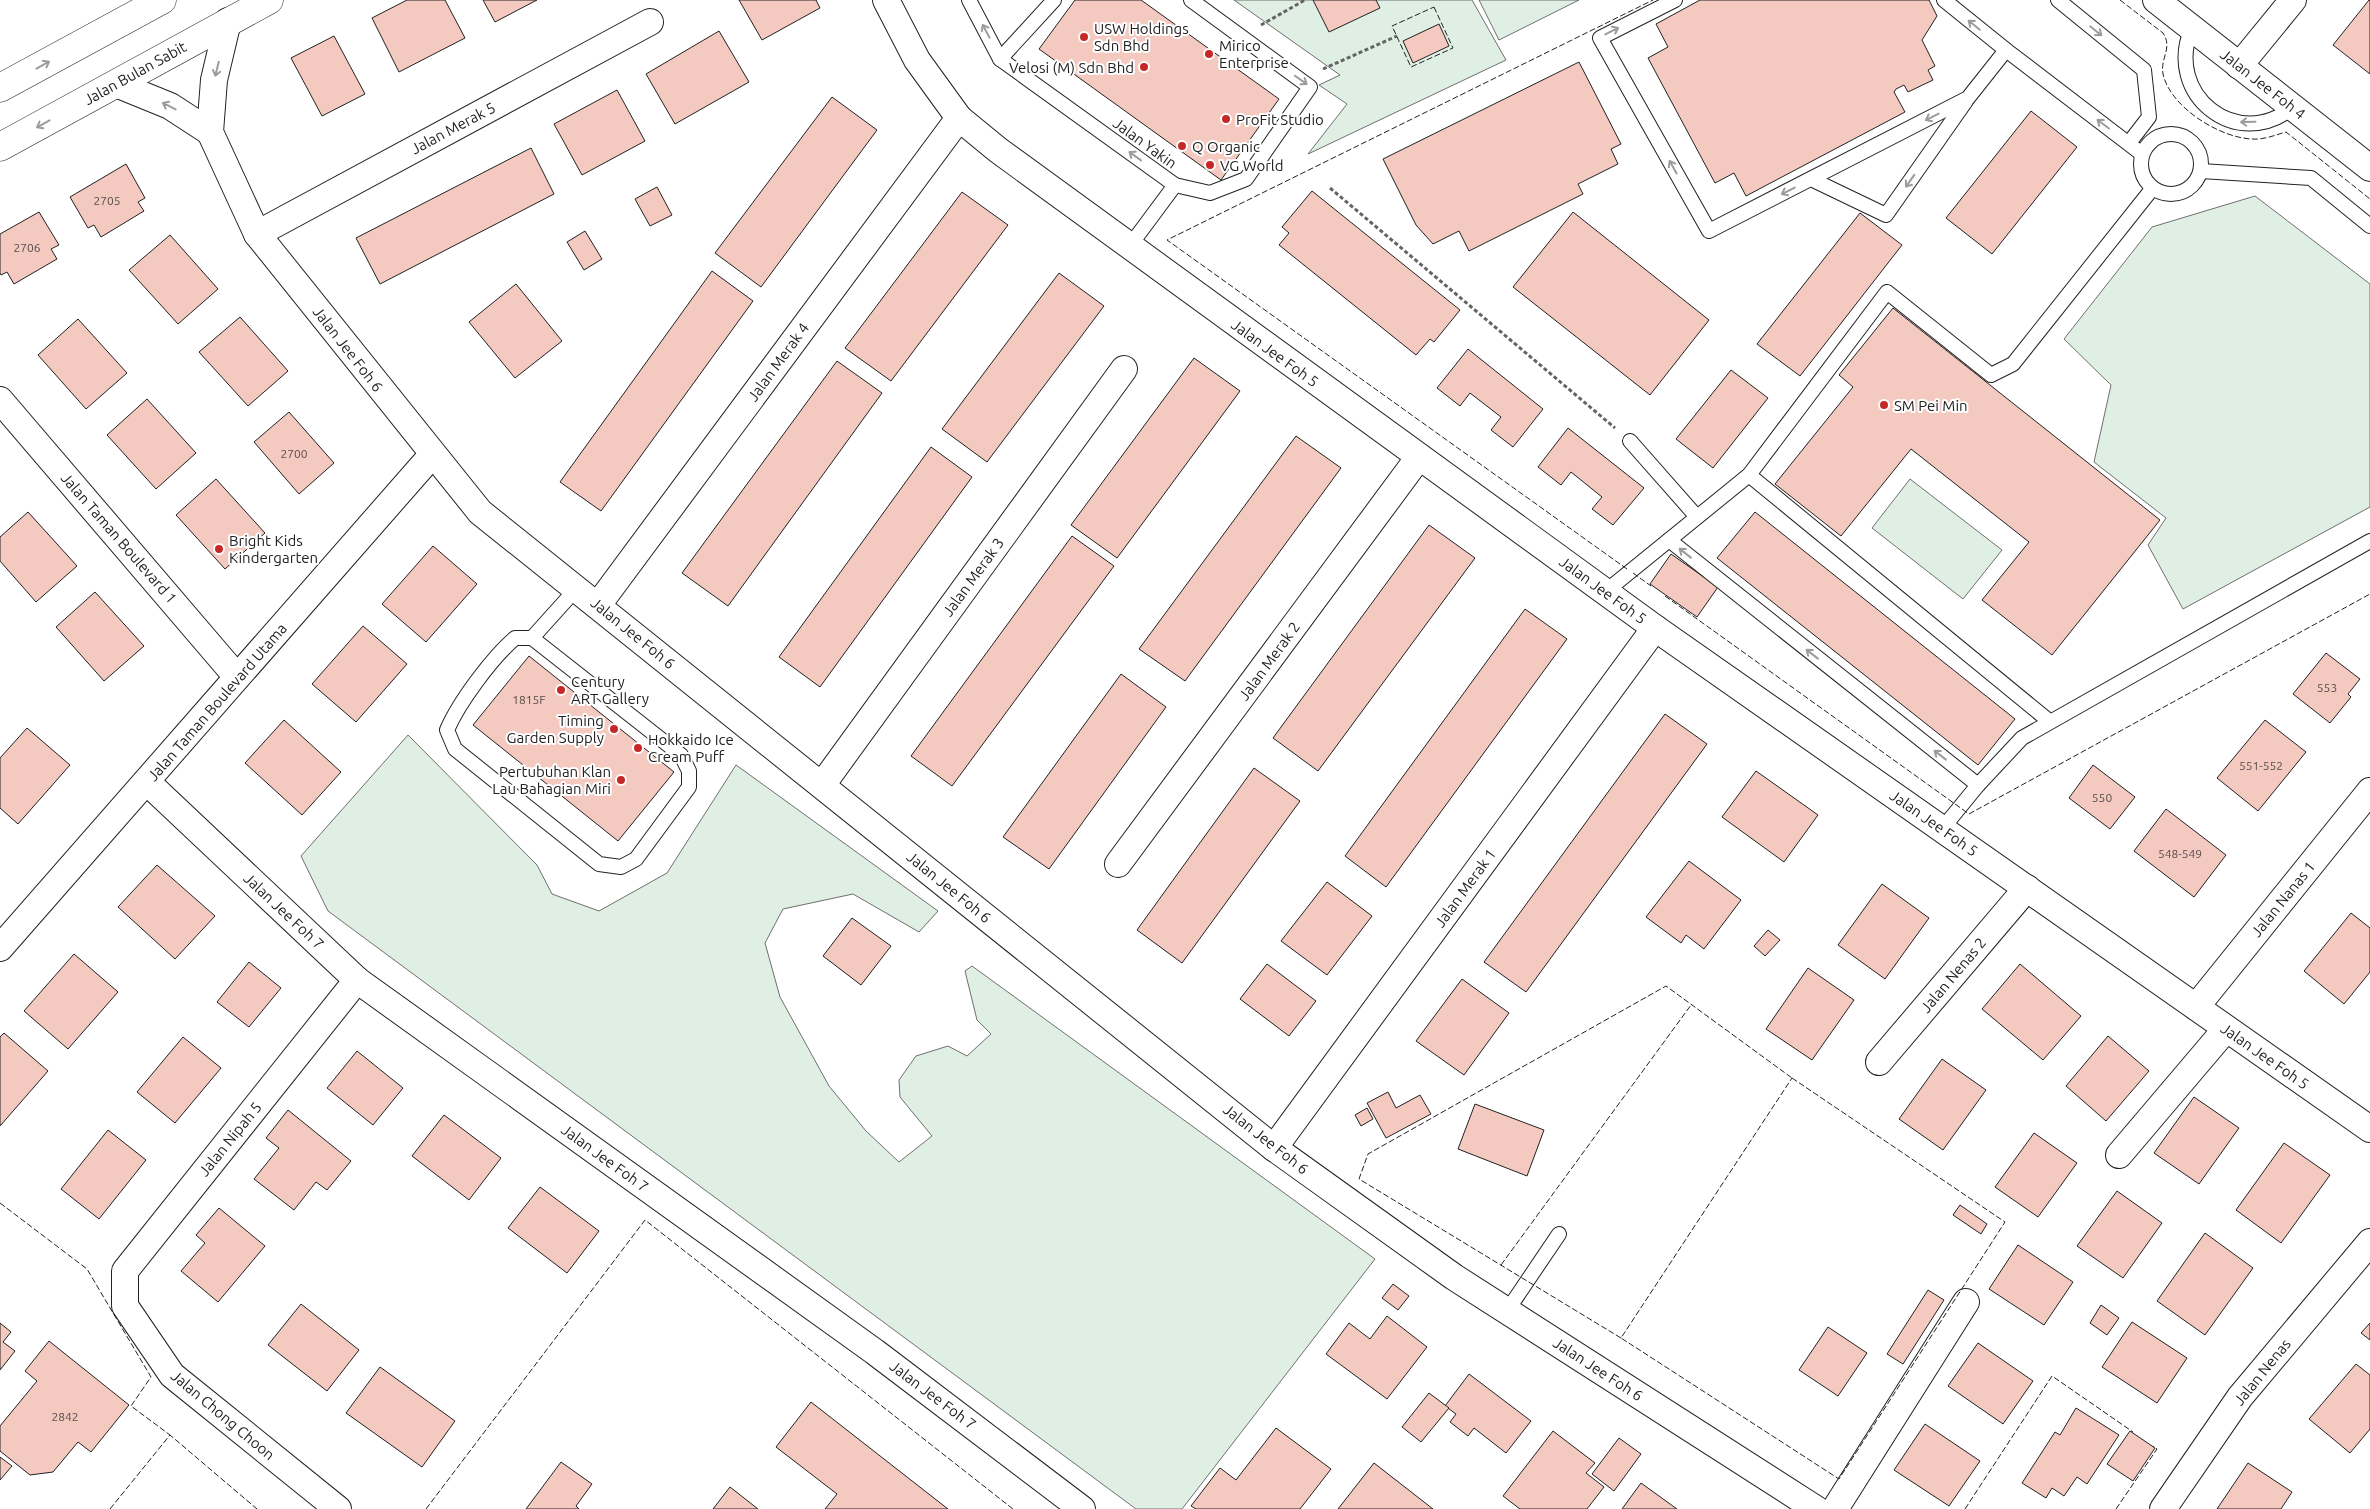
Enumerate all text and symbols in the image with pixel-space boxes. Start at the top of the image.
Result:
one-way arrow [1968,19,1981,30]
place label: USW Holdings Sdn Bhd [1094,20,1189,54]
one-way arrow [980,25,990,39]
one-way arrow [2089,25,2102,36]
one-way arrow [1605,26,1620,36]
marker: USW Holdings Sdn Bhd [1078,31,1090,43]
place label: Mirico Enterprise [1219,37,1289,71]
street label: Jalan Bulan Sabit [81,38,189,108]
street label: Jalan Jee Foh 4 [2217,46,2309,122]
marker: Mirico Enterprise [1203,48,1215,60]
place label: Velosi (M) Sdn Bhd [1009,59,1134,76]
one-way arrow [35,60,50,70]
one-way arrow [212,60,221,76]
marker: Velosi (M) Sdn Bhd [1138,61,1150,73]
one-way arrow [1294,75,1308,85]
street label: Jalan Merak 5 [408,99,498,157]
one-way arrow [162,101,177,110]
place label: ProFit Studio [1236,111,1324,128]
marker: ProFit Studio [1220,113,1232,125]
one-way arrow [1925,113,1940,122]
street label: Jalan Yakin [1110,114,1180,172]
one-way arrow [2241,117,2257,127]
one-way arrow [35,119,50,129]
one-way arrow [2096,119,2110,129]
place label: Q Organic [1192,138,1260,155]
marker: Q Organic [1176,140,1188,152]
one-way arrow [1128,151,1142,161]
place label: VG World [1220,157,1284,174]
marker: VG World [1204,159,1216,171]
one-way arrow [1667,161,1677,175]
one-way arrow [1905,174,1915,188]
one-way arrow [1780,186,1795,196]
house number: 2705 [93,194,121,207]
house number: 2706 [13,241,41,254]
street label: Jalan Jee Foh 6 [310,303,386,395]
street label: Jalan Jee Foh 5 [1228,316,1322,390]
street label: Jalan Merak 4 [744,319,812,405]
place label: SM Pei Min [1894,397,1968,414]
marker: SM Pei Min [1878,399,1890,411]
house number: 2700 [280,447,308,460]
street label: Jalan Taman Boulevard 1 [58,469,180,607]
place label: Bright Kids Kindergarten [229,532,318,566]
street label: Jalan Merak 3 [939,534,1007,620]
marker: Bright Kids Kindergarten [213,543,225,555]
one-way arrow [1678,548,1692,558]
street label: Jalan Jee Foh 5 [1556,553,1650,627]
street label: Jalan Jee Foh 6 [588,594,678,672]
street label: Jalan Merak 2 [1235,618,1303,704]
street label: Jalan Taman Boulevard Utama [144,620,290,784]
one-way arrow [1806,648,1819,659]
place label: Century ART Gallery [571,673,649,707]
house number: 553 [2317,681,2337,694]
marker: Century ART Gallery [555,684,567,696]
house number: 1815F [512,693,546,706]
place label: Timing Garden Supply [506,712,604,746]
marker: Timing Garden Supply [608,723,620,735]
place label: Hokkaido Ice Cream Puff [648,731,734,765]
marker: Hokkaido Ice Cream Puff [632,742,644,754]
one-way arrow [1934,749,1947,760]
house number: 551-552 [2239,759,2283,772]
place label: Pertubuhan Klan Lau Bahagian Miri [492,763,611,797]
marker: Pertubuhan Klan Lau Bahagian Miri [615,774,627,786]
street label: Jalan Jee Foh 5 [1887,786,1981,860]
house number: 550 [2092,791,2112,804]
street label: Jalan Merak 1 [1431,845,1499,931]
house number: 548-549 [2158,847,2202,860]
street label: Jalan Jee Foh 6 [904,848,994,926]
street label: Jalan Nanas 1 [2247,858,2319,940]
street label: Jalan Jee Foh 7 [240,870,328,952]
street label: Jalan Nenas 2 [1917,934,1989,1016]
street label: Jalan Jee Foh 5 [2218,1019,2312,1093]
street label: Jalan Nipah 5 [195,1099,265,1179]
street label: Jalan Jee Foh 6 [1220,1101,1312,1177]
street label: Jalan Jee Foh 7 [558,1121,652,1195]
street label: Jalan Jee Foh 6 [1550,1334,1646,1404]
street label: Jalan Nenas [2230,1335,2294,1409]
street label: Jalan Jee Foh 7 [887,1357,979,1433]
street label: Jalan Chong Choon [168,1367,278,1463]
house number: 2842 [51,1410,79,1423]

